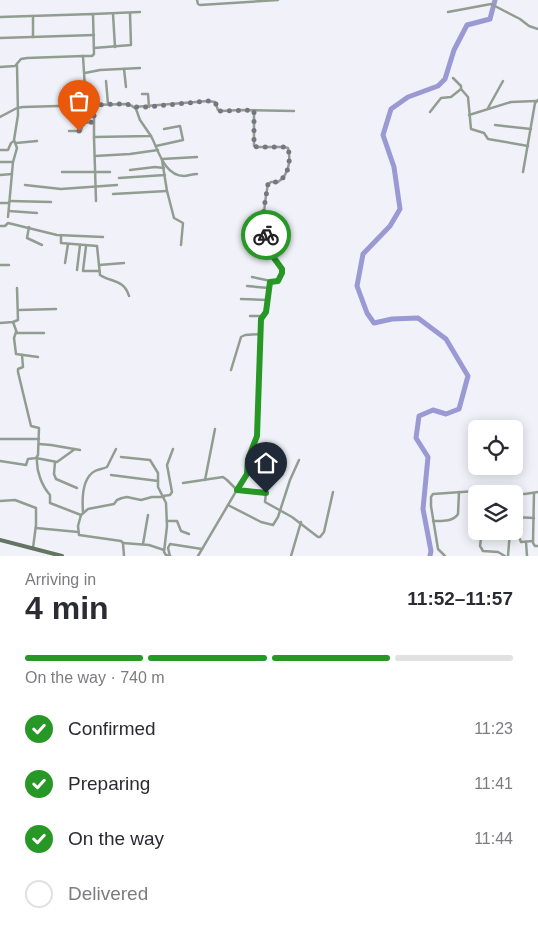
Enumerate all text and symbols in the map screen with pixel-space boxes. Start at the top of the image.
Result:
pin [58,80,100,131]
icon: bag [65,87,93,115]
courier [241,210,291,260]
icon: bike [252,221,280,249]
map controls [468,420,523,540]
button: locate [468,420,523,475]
pin [245,442,287,493]
icon: home [252,449,280,477]
button: layers [468,485,523,540]
text: Arriving in [25,571,96,588]
text: 11:52–11:57 [407,588,513,609]
text: 4 min [25,590,109,626]
text: On the way · 740 m [25,669,165,686]
icon: check [25,715,53,743]
text: Confirmed [68,718,156,739]
text: 11:23 [474,720,513,737]
icon: check [25,770,53,798]
text: Preparing [68,773,150,794]
text: 11:41 [474,775,513,792]
icon: check [25,825,53,853]
text: On the way [68,828,164,849]
text: 11:44 [474,830,513,847]
text: Delivered [68,883,148,904]

